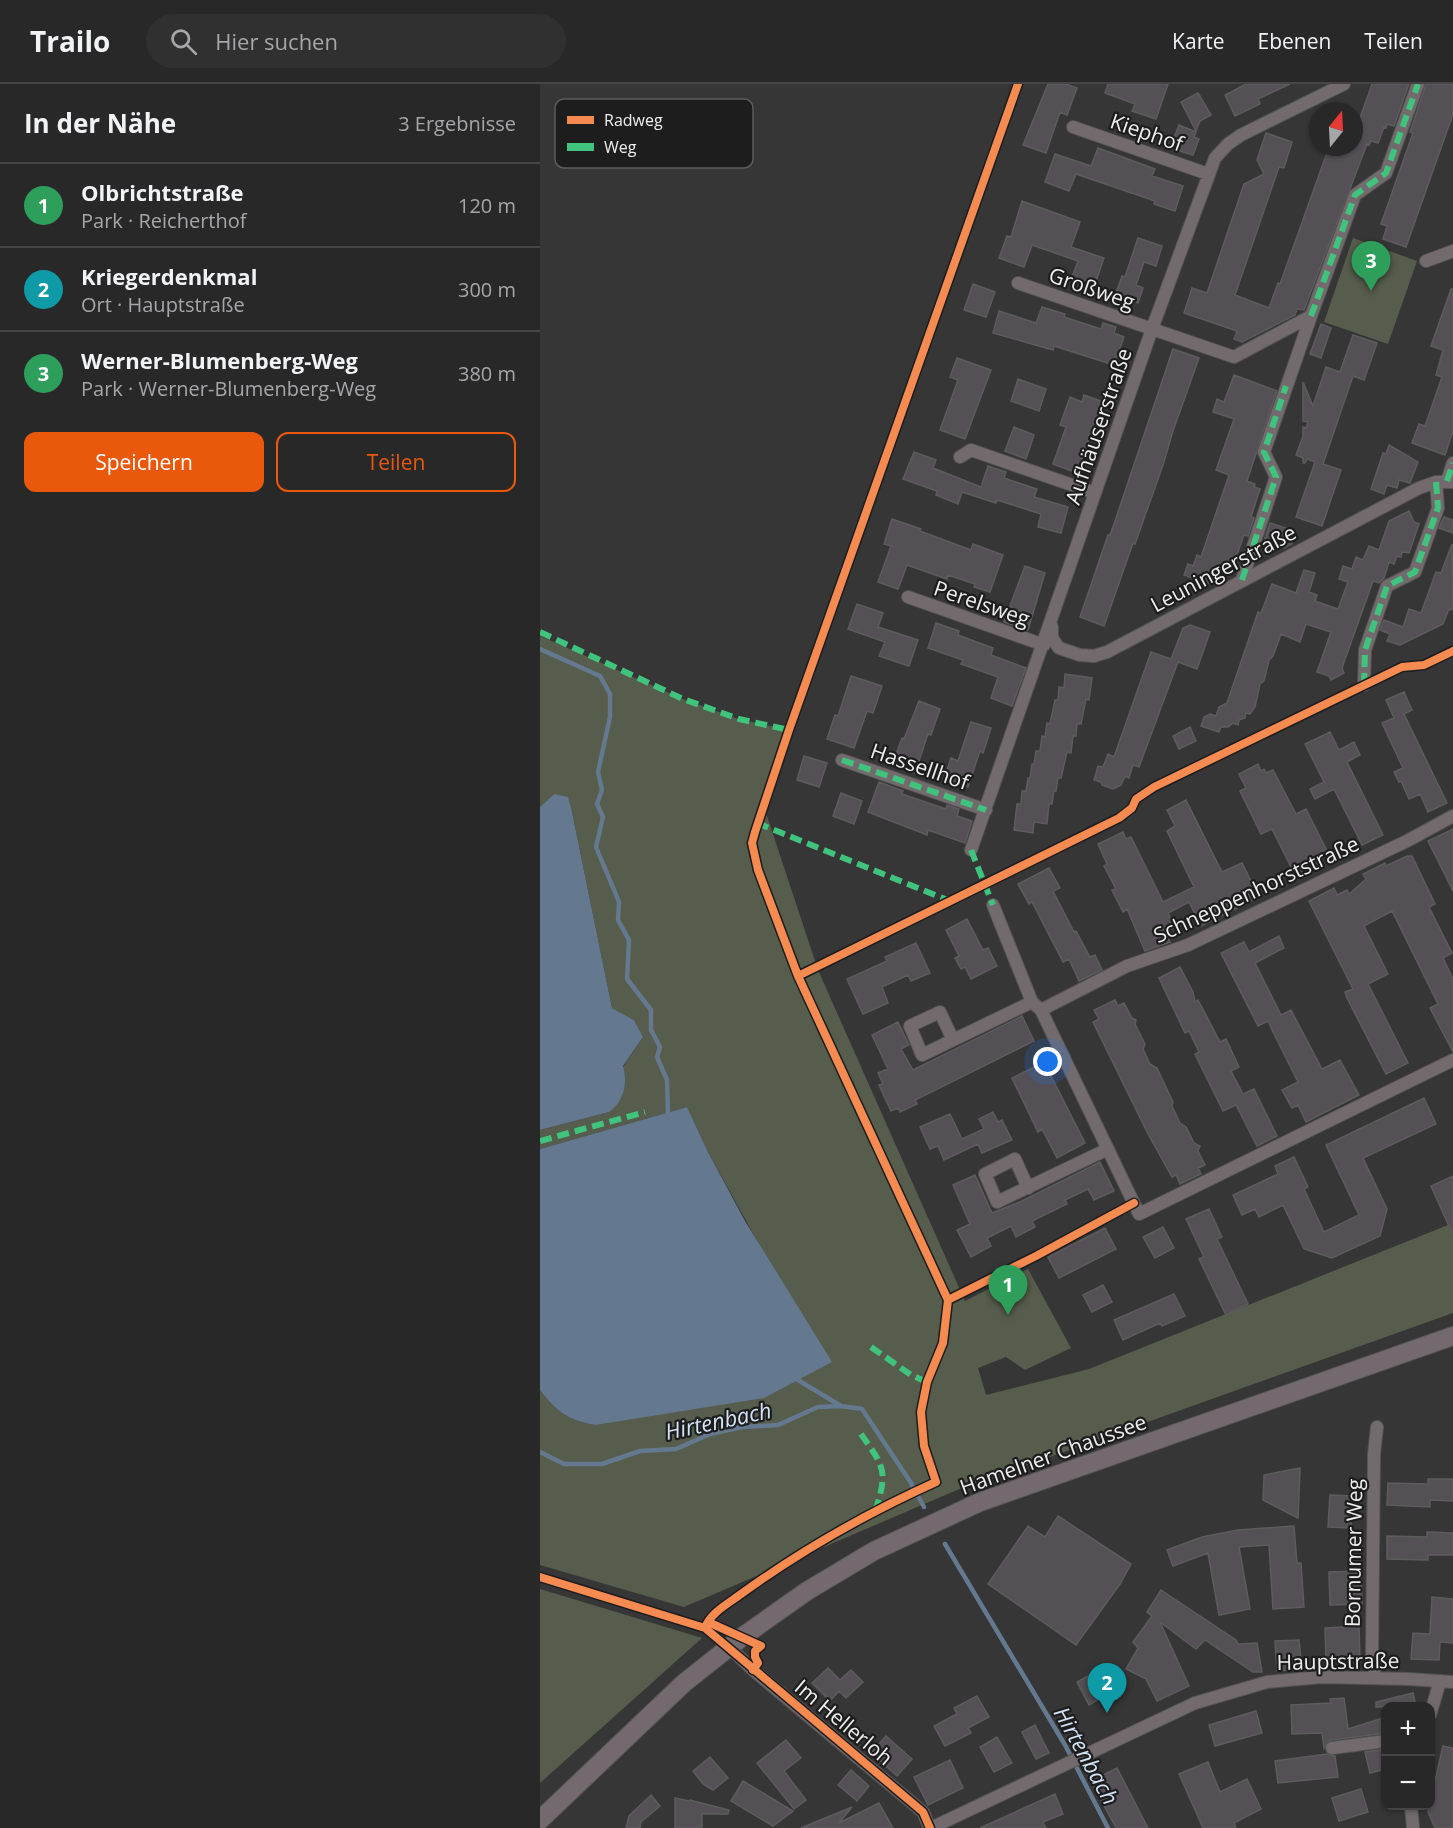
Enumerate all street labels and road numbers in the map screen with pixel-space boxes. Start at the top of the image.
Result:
street label: Kiephof [1107,106,1189,158]
street label: Großweg [1045,260,1139,316]
street label: Aufhäuserstraße [1058,344,1138,508]
street label: Leuningerstraße [1145,518,1301,618]
street label: Perelsweg [930,574,1034,632]
street label: Hassellhof [867,736,975,796]
street label: Schneppenhorststraße [1149,829,1363,949]
street label: Hamelner Chaussee [956,1407,1150,1501]
street label: Bornumer Weg [1338,1479,1368,1627]
street label: Hauptstraße [1276,1646,1400,1676]
street label: Im Hellerloh [789,1673,899,1771]

